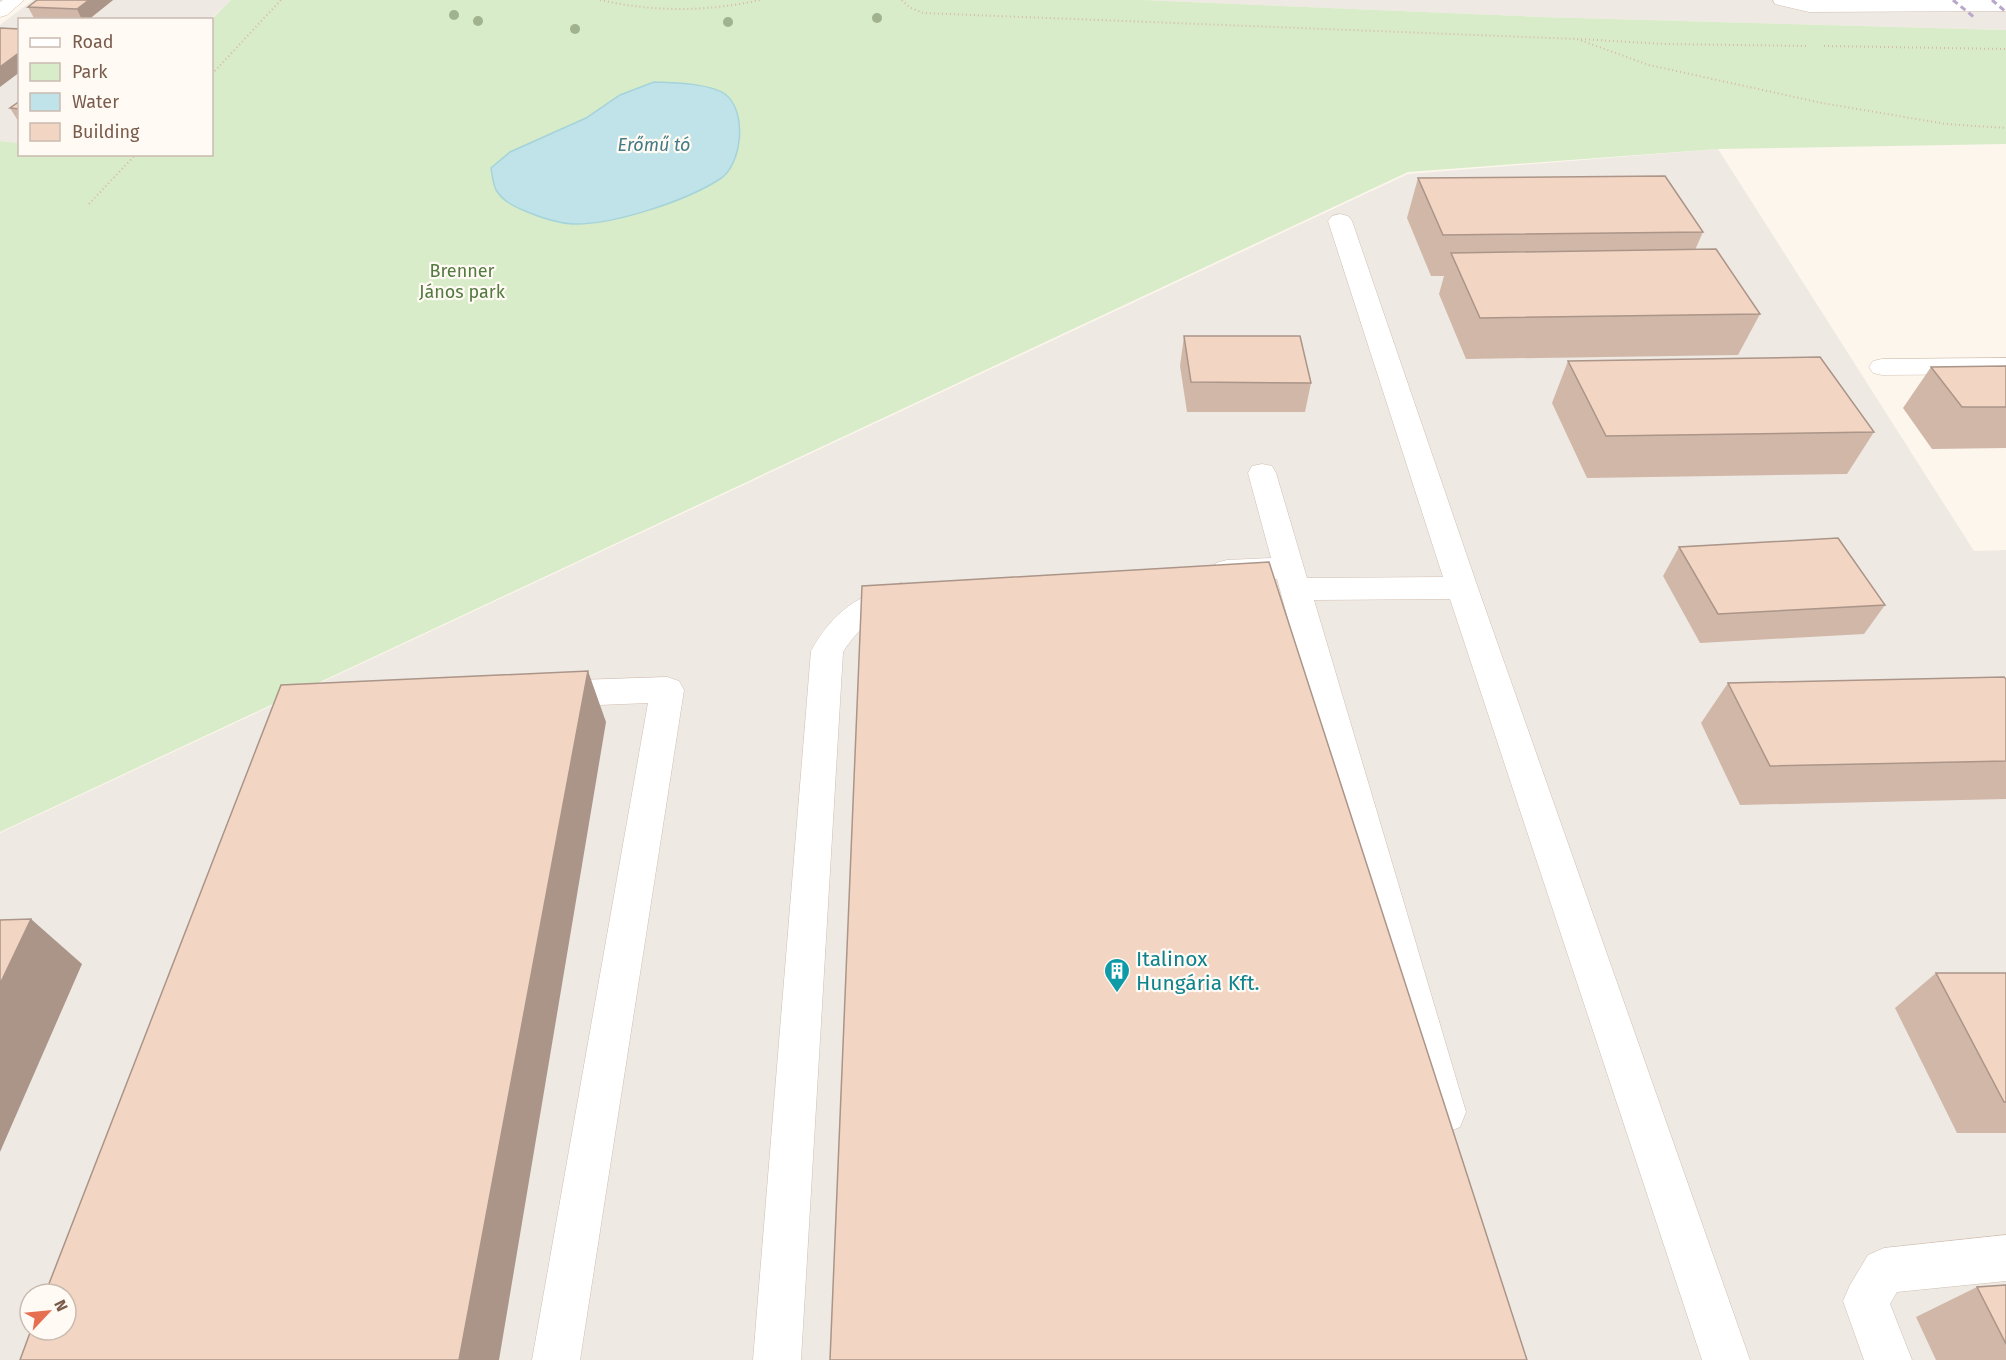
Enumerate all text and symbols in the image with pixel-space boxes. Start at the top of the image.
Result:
legend [18,18,213,156]
text: Road [72,31,114,53]
text: Park [72,61,108,83]
text: Water [72,91,119,113]
text: Building [72,121,140,143]
water label: Erőmű tó [618,134,690,156]
park label: Brenner János park [419,260,506,303]
place label: Italinox Hungária Kft. [1136,946,1260,996]
building icon: Italinox Hungária Kft. [1102,956,1132,994]
north arrow [18,1282,78,1342]
text: N [50,1297,72,1315]

